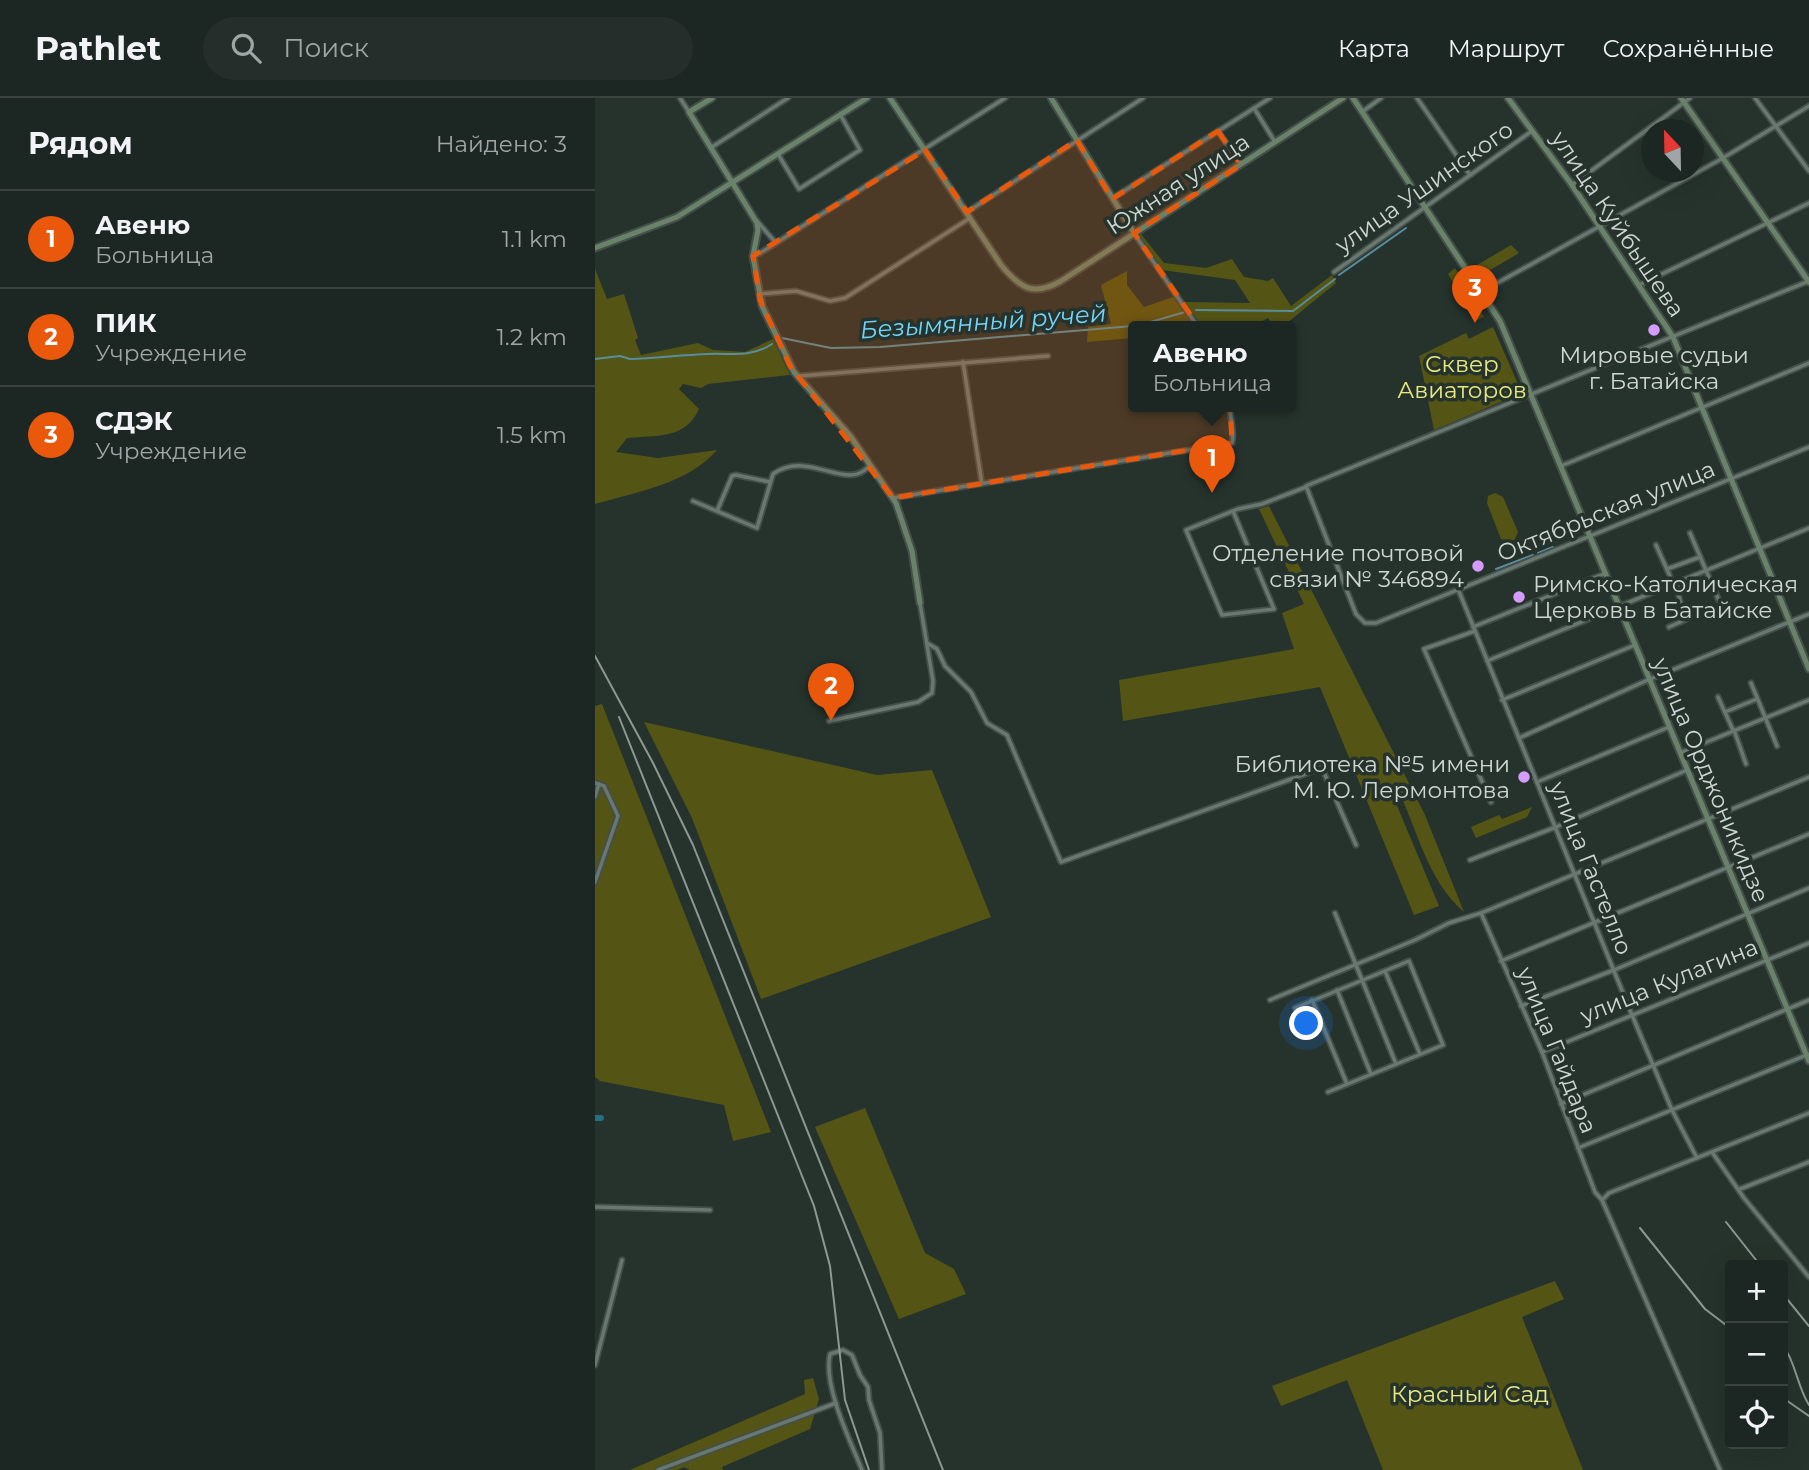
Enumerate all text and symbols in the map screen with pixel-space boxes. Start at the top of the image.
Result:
search box [203,17,693,80]
text: Pathlet [35,28,161,68]
icon: search [227,29,265,67]
text: Поиск [283,32,369,64]
text: Карта [1338,34,1410,63]
text: Маршрут [1448,34,1564,63]
text: Сохранённые [1602,34,1774,63]
street label: улица Ушинского [1329,115,1518,260]
north arrow [1641,119,1704,182]
text: Рядом [28,125,133,162]
street label: улица Куйбышева [1545,125,1691,322]
street label: Южная улица [1101,127,1255,241]
text: Найдено: 3 [436,130,567,158]
text: Авеню [95,209,190,241]
text: 1 [46,225,56,253]
text: 1.1 km [502,225,567,253]
text: Больница [95,241,214,269]
pin: 3 [1452,265,1498,323]
water label: Безымянный ручей [859,298,1107,345]
text: ПИК [95,307,157,339]
popup [1128,321,1296,412]
marker: Мировые судьи г. Батайска [1646,322,1662,338]
text: 2 [44,323,58,351]
text: 1.2 km [497,323,567,351]
text: Авеню [1152,337,1248,369]
text: Учреждение [95,339,247,367]
place label: Мировые судьи г. Батайска [1559,341,1749,395]
park label: Сквер Авиаторов [1397,350,1527,404]
text: Больница [1152,369,1272,397]
text: СДЭК [95,405,173,437]
text: 3 [44,421,58,449]
text: 1.5 km [497,421,567,449]
pin: 1 [1189,435,1235,493]
text: Учреждение [95,437,247,465]
street label: Октябрьская улица [1493,454,1719,568]
place label: Отделение почтовой связи № 346894 [1212,539,1464,593]
marker: Отделение почтовой связи № 346894 [1470,558,1486,574]
place label: Римско-Католическая Церковь в Батайске [1533,570,1798,624]
marker: Римско-Католическая Церковь в Батайске [1511,589,1527,605]
street label: улица Орджоникидзе [1646,652,1775,907]
pin: 2 [808,663,854,721]
place label: Библиотека №5 имени М. Ю. Лермонтова [1235,750,1510,804]
marker: Библиотека №5 имени М. Ю. Лермонтова [1516,769,1532,785]
street label: улица Гастелло [1543,776,1639,959]
street label: улица Кулагина [1575,933,1762,1030]
street label: улица Гайдара [1510,962,1603,1137]
your location [1289,1006,1323,1040]
map controls [1725,1260,1788,1449]
button: + [1725,1260,1788,1323]
button: − [1725,1323,1788,1386]
park label: Красный Сад [1391,1380,1549,1408]
button: locate [1725,1386,1788,1449]

